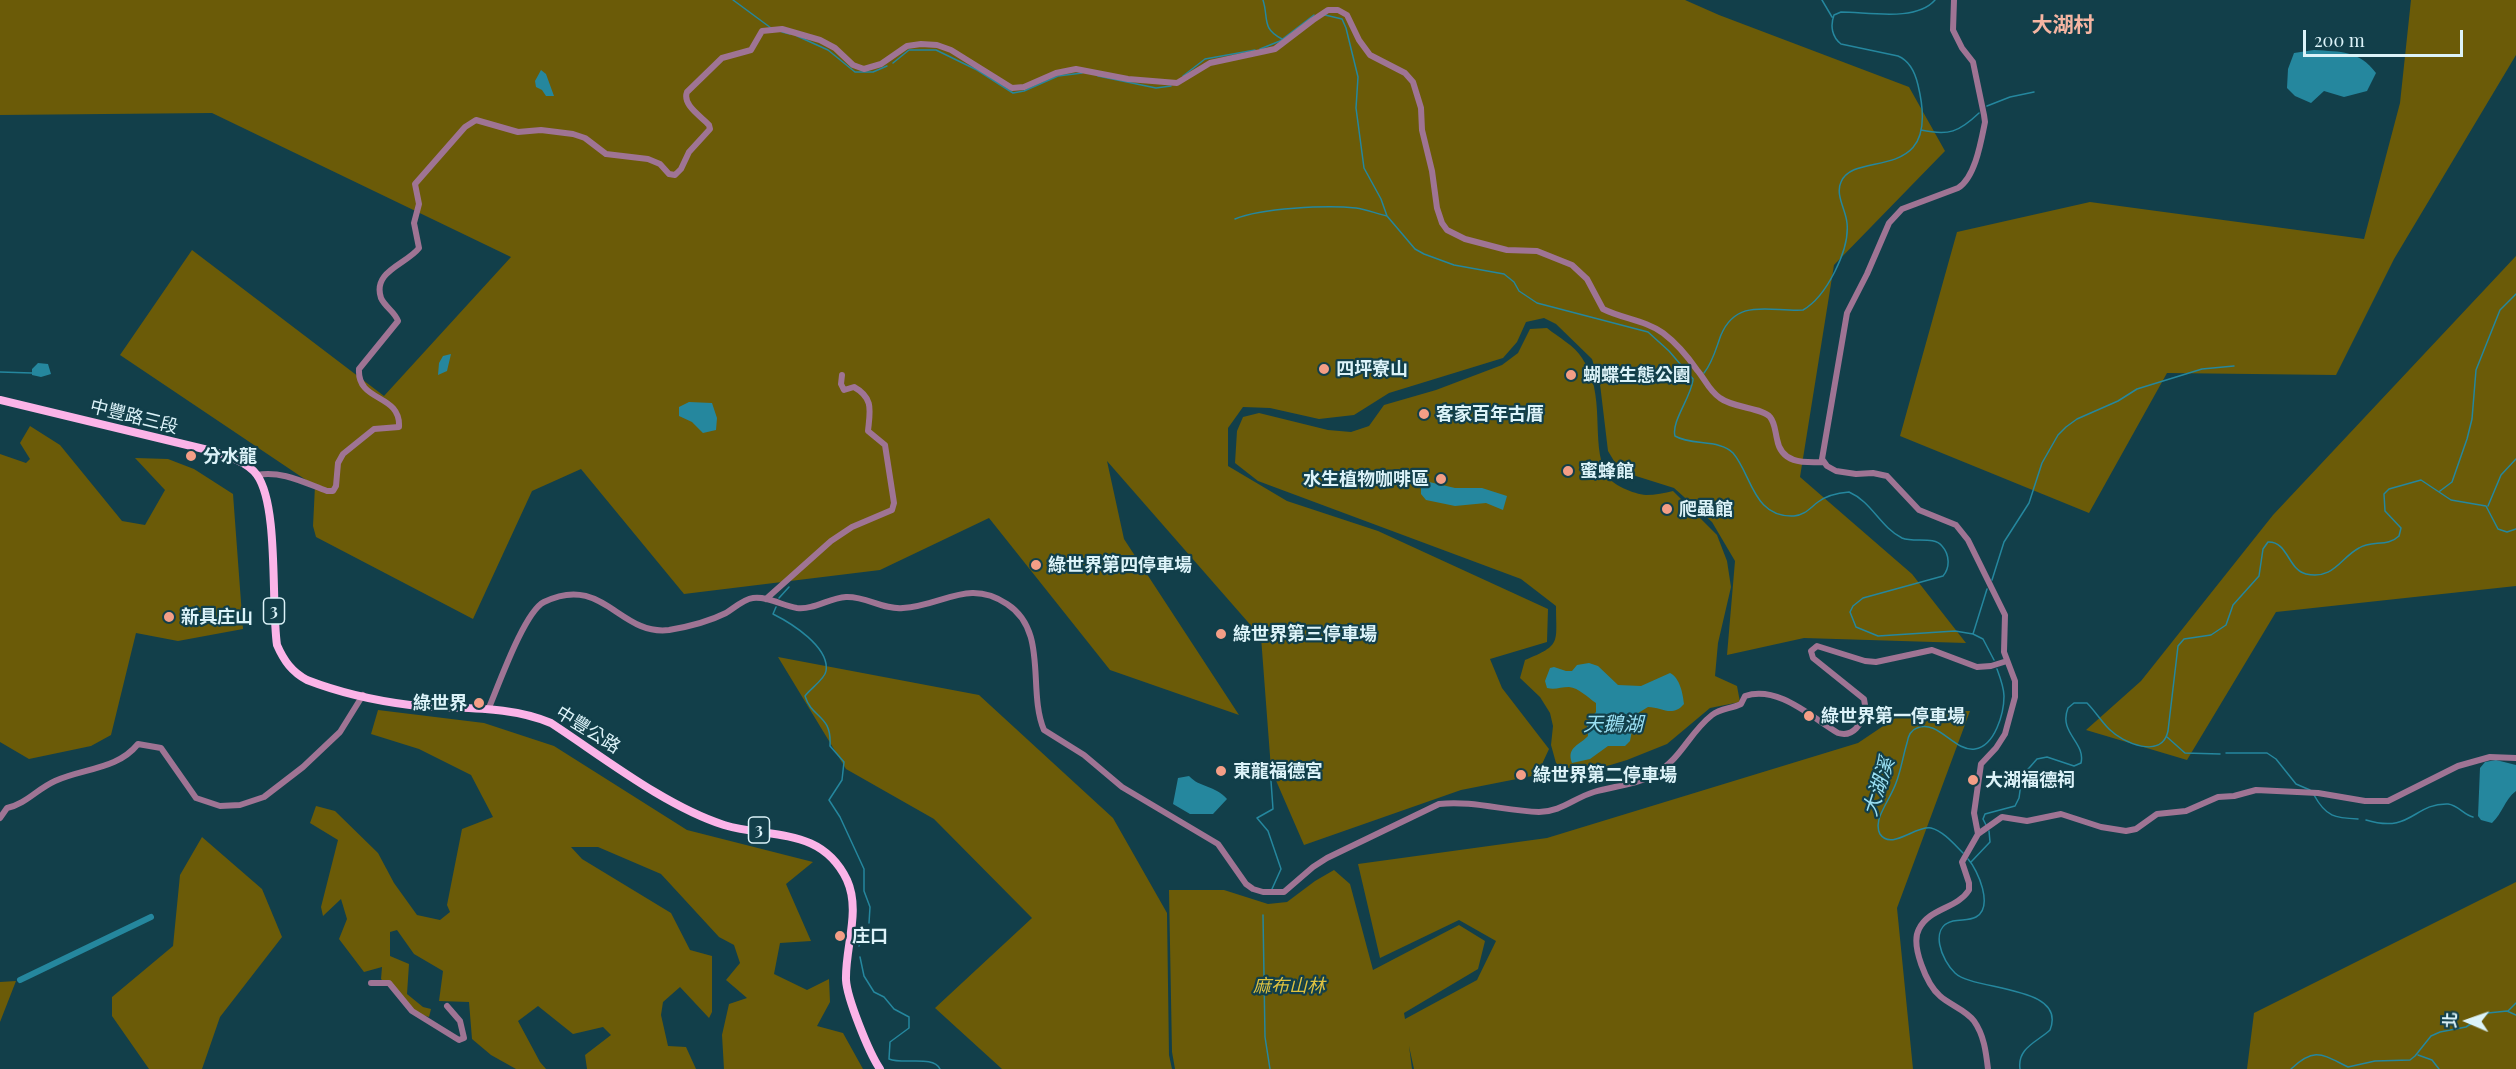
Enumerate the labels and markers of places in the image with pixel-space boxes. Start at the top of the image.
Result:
place label: 四坪寮山 [1336,358,1408,380]
marker: 四坪寮山 [1317,362,1331,376]
place label: 蝴蝶生態公園 [1583,364,1691,386]
marker: 蝴蝶生態公園 [1564,368,1578,382]
place label: 客家百年古厝 [1436,403,1544,425]
marker: 客家百年古厝 [1417,407,1431,421]
place label: 分水龍 [203,445,257,467]
marker: 分水龍 [184,449,198,463]
place label: 蜜蜂館 [1580,460,1634,482]
marker: 蜜蜂館 [1561,464,1575,478]
place label: 水生植物咖啡區 [1303,468,1429,490]
marker: 水生植物咖啡區 [1434,472,1448,486]
place label: 爬蟲館 [1679,498,1733,520]
marker: 爬蟲館 [1660,502,1674,516]
place label: 綠世界第四停車場 [1048,554,1192,576]
marker: 綠世界第四停車場 [1029,558,1043,572]
place label: 新具庄山 [181,606,253,628]
marker: 新具庄山 [162,610,176,624]
place label: 綠世界第三停車場 [1233,623,1377,645]
marker: 綠世界第三停車場 [1214,627,1228,641]
place label: 綠世界 [413,692,467,714]
marker: 綠世界 [472,696,486,710]
place label: 綠世界第一停車場 [1821,705,1965,727]
marker: 綠世界第一停車場 [1802,709,1816,723]
place label: 東龍福德宮 [1233,760,1323,782]
marker: 東龍福德宮 [1214,764,1228,778]
place label: 綠世界第二停車場 [1533,764,1677,786]
marker: 綠世界第二停車場 [1514,768,1528,782]
place label: 大湖福德祠 [1985,769,2075,791]
marker: 大湖福德祠 [1966,773,1980,787]
place label: 庄口 [852,925,888,947]
marker: 庄口 [833,929,847,943]

